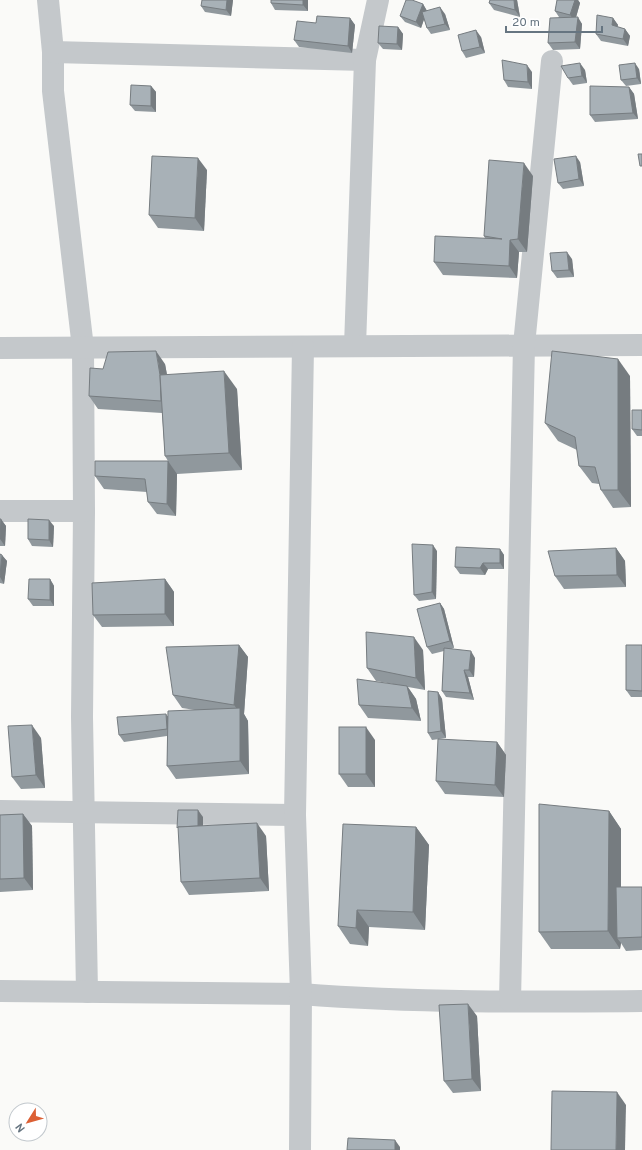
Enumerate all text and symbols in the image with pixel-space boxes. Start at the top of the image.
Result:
scale bar [506,8,602,34]
text: 20 m [512,15,540,31]
north arrow [8,1102,48,1142]
text: N [13,1120,29,1135]

